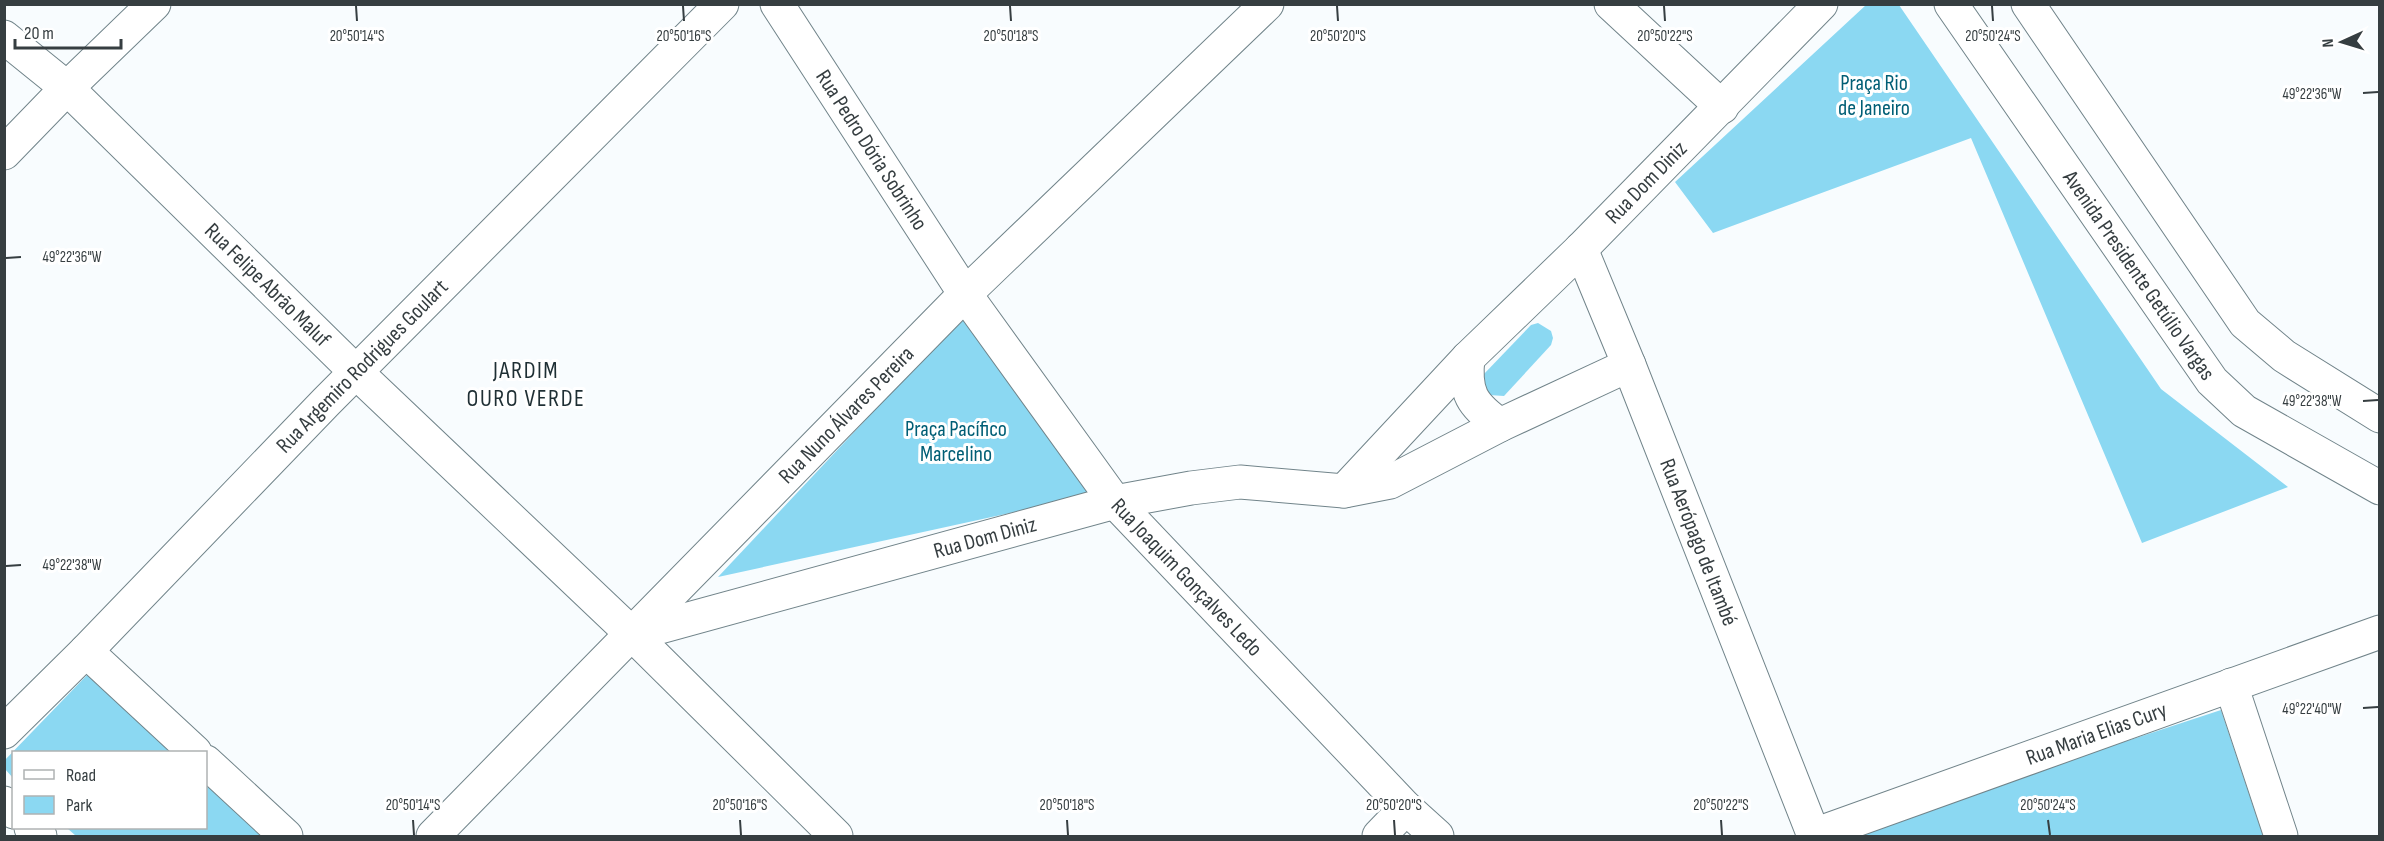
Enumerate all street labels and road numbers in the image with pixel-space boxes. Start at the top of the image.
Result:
street label: Rua Pedro Dória Sobrinho [810,65,934,235]
street label: Rua Dom Diniz [1600,135,1693,230]
street label: Avenida Presidente Getúlio Vargas [2056,164,2221,385]
street label: Rua Felipe Abrão Maluf [199,217,336,353]
street label: Rua Argemiro Rodrigues Goulart [271,273,454,459]
street label: Rua Nuno Álvares Pereira [773,341,920,489]
street label: Rua Aerópago de Itambé [1654,455,1744,630]
street label: Rua Joaquim Gonçalves Ledo [1105,493,1268,662]
street label: Rua Dom Diniz [931,511,1039,565]
street label: Rua Maria Elias Cury [2022,696,2171,771]

